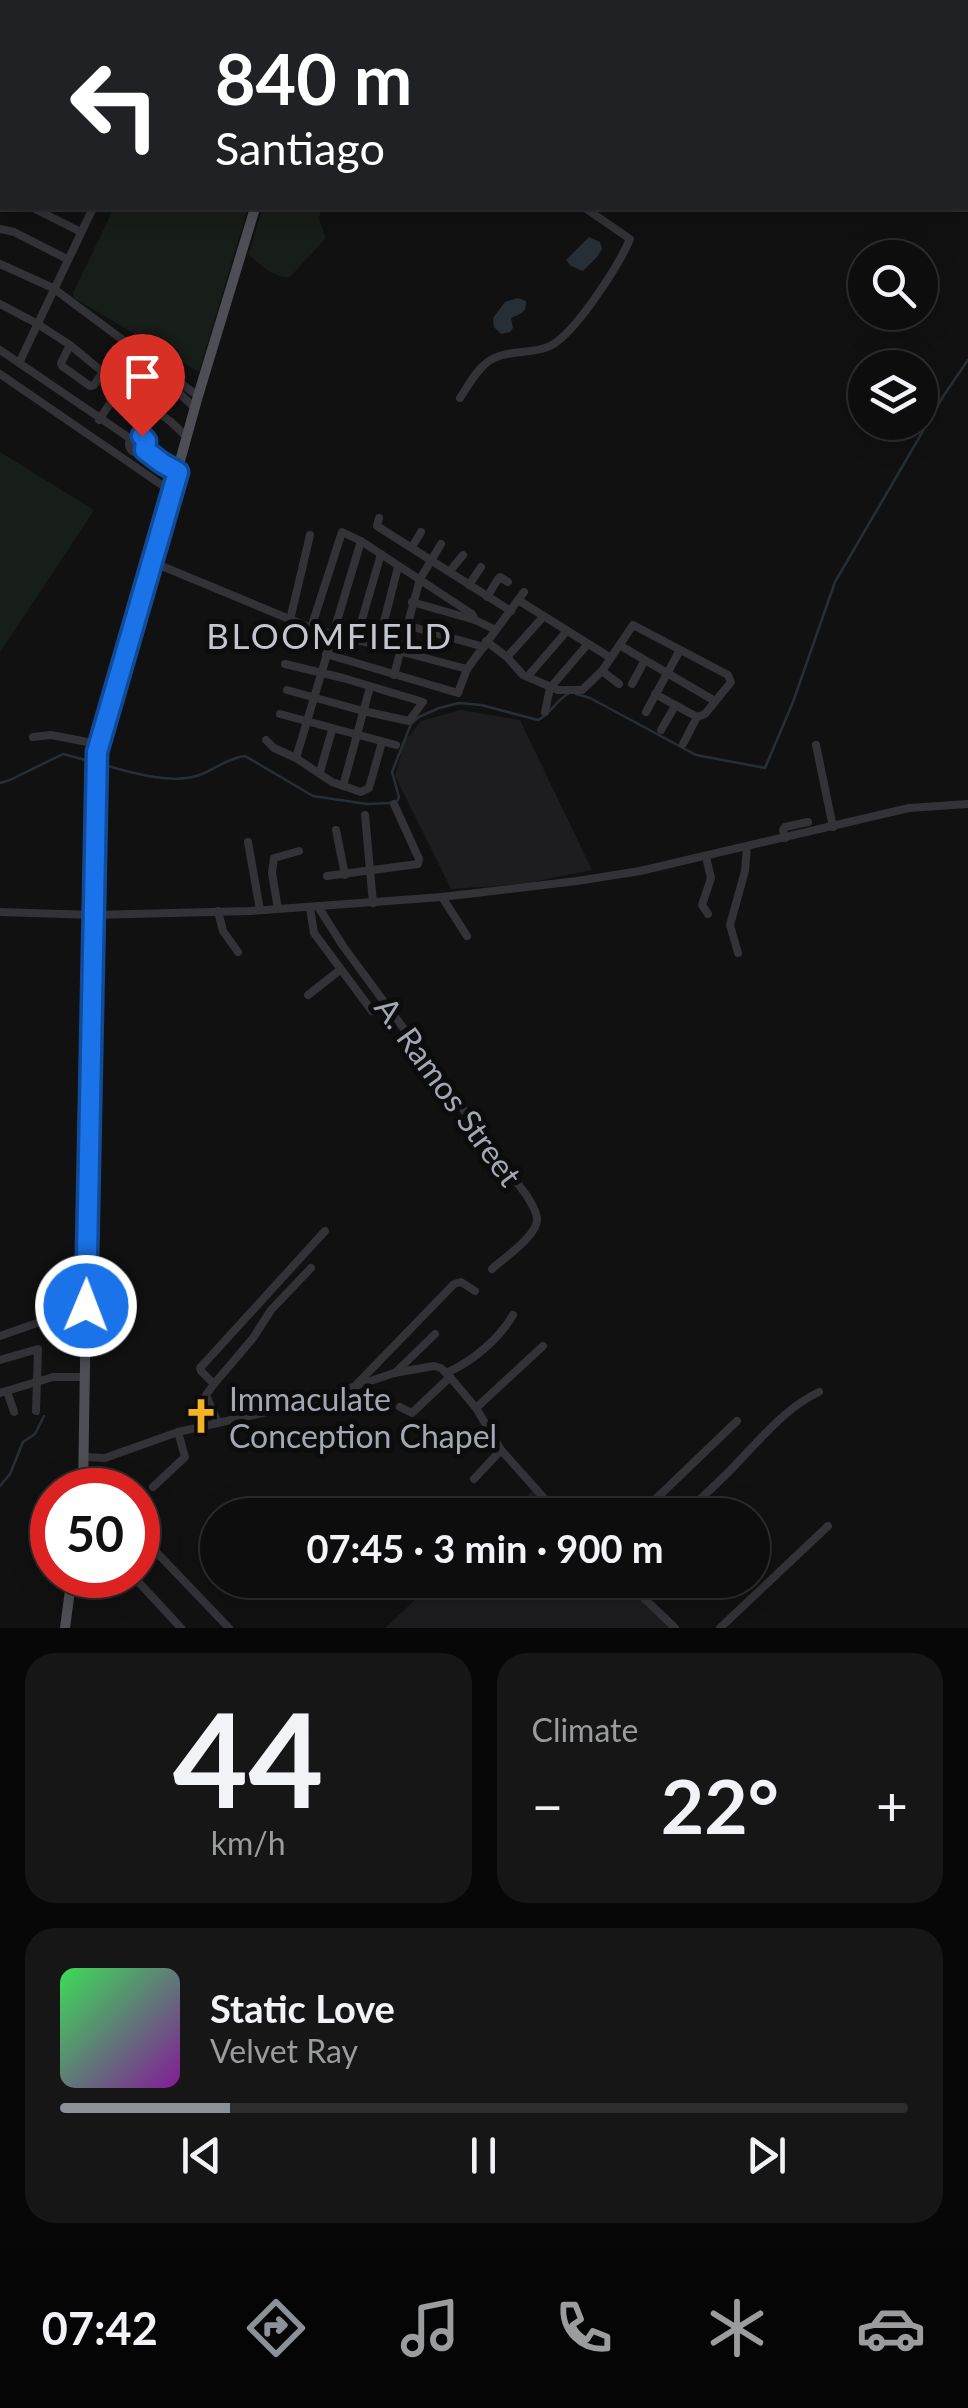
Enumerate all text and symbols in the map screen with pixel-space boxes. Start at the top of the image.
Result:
text: 840 m [215,36,412,120]
icon: left [50,40,180,170]
text: Santiago [215,121,385,175]
map controls [848,240,938,440]
button: search [848,240,938,330]
pin [100,334,185,437]
icon: arrive [115,349,170,404]
button: layers [848,350,938,440]
district label: BLOOMFIELD [206,614,454,656]
street label: A. Ramos Street [367,989,531,1193]
position arrow [34,1254,138,1358]
place label: Immaculate Conception Chapel [229,1379,497,1455]
church icon: Immaculate Conception Chapel [182,1397,220,1435]
speed limit sign: 50 [30,1468,160,1598]
text: 07:45 · 3 min · 900 m [306,1525,664,1571]
text: 44 [173,1680,324,1836]
text: Climate [532,1710,638,1749]
text: 22° [661,1760,779,1850]
text: − [532,1772,563,1838]
text: + [876,1772,908,1838]
text: km/h [211,1823,286,1862]
text: Static Love [210,1985,395,2031]
text: Velvet Ray [210,2031,358,2070]
icon: previous [174,2128,229,2183]
icon: pause [456,2128,511,2183]
icon: next [739,2128,794,2183]
icon: directions [241,2293,311,2363]
icon: music [395,2293,465,2363]
icon: phone [549,2293,619,2363]
icon: climate [702,2293,772,2363]
icon: car [856,2293,926,2363]
text: 07:42 [42,2301,158,2355]

